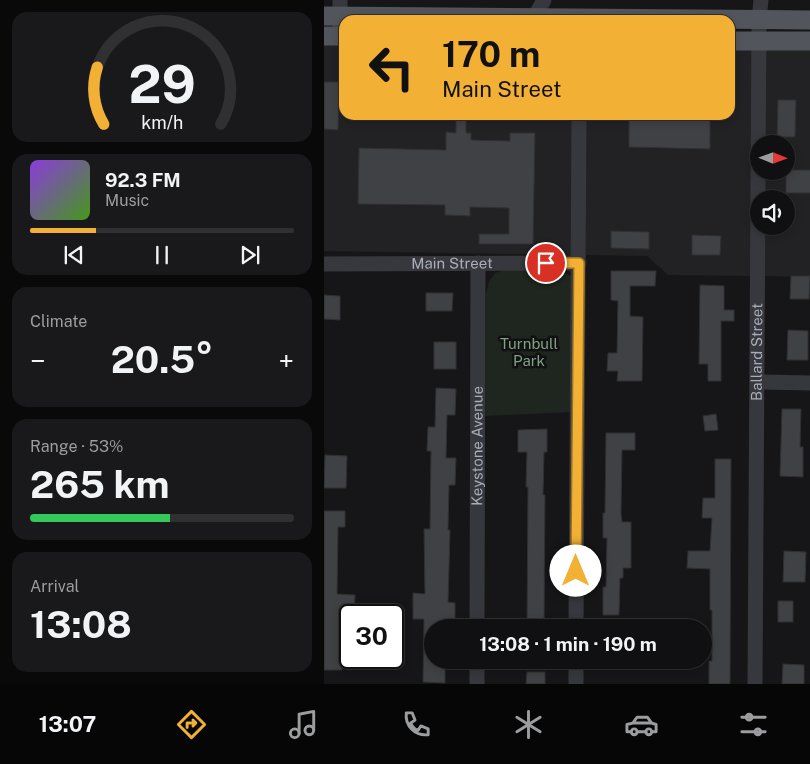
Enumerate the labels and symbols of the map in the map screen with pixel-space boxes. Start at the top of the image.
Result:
north arrow [750,135,795,180]
pin [525,242,567,284]
street label: Main Street [411,254,493,272]
street label: Ballard Street [748,303,765,401]
park label: Turnbull Park [500,335,558,369]
street label: Keystone Avenue [468,386,486,506]
position arrow [549,544,601,596]
speed limit sign: 30 [339,604,404,669]

